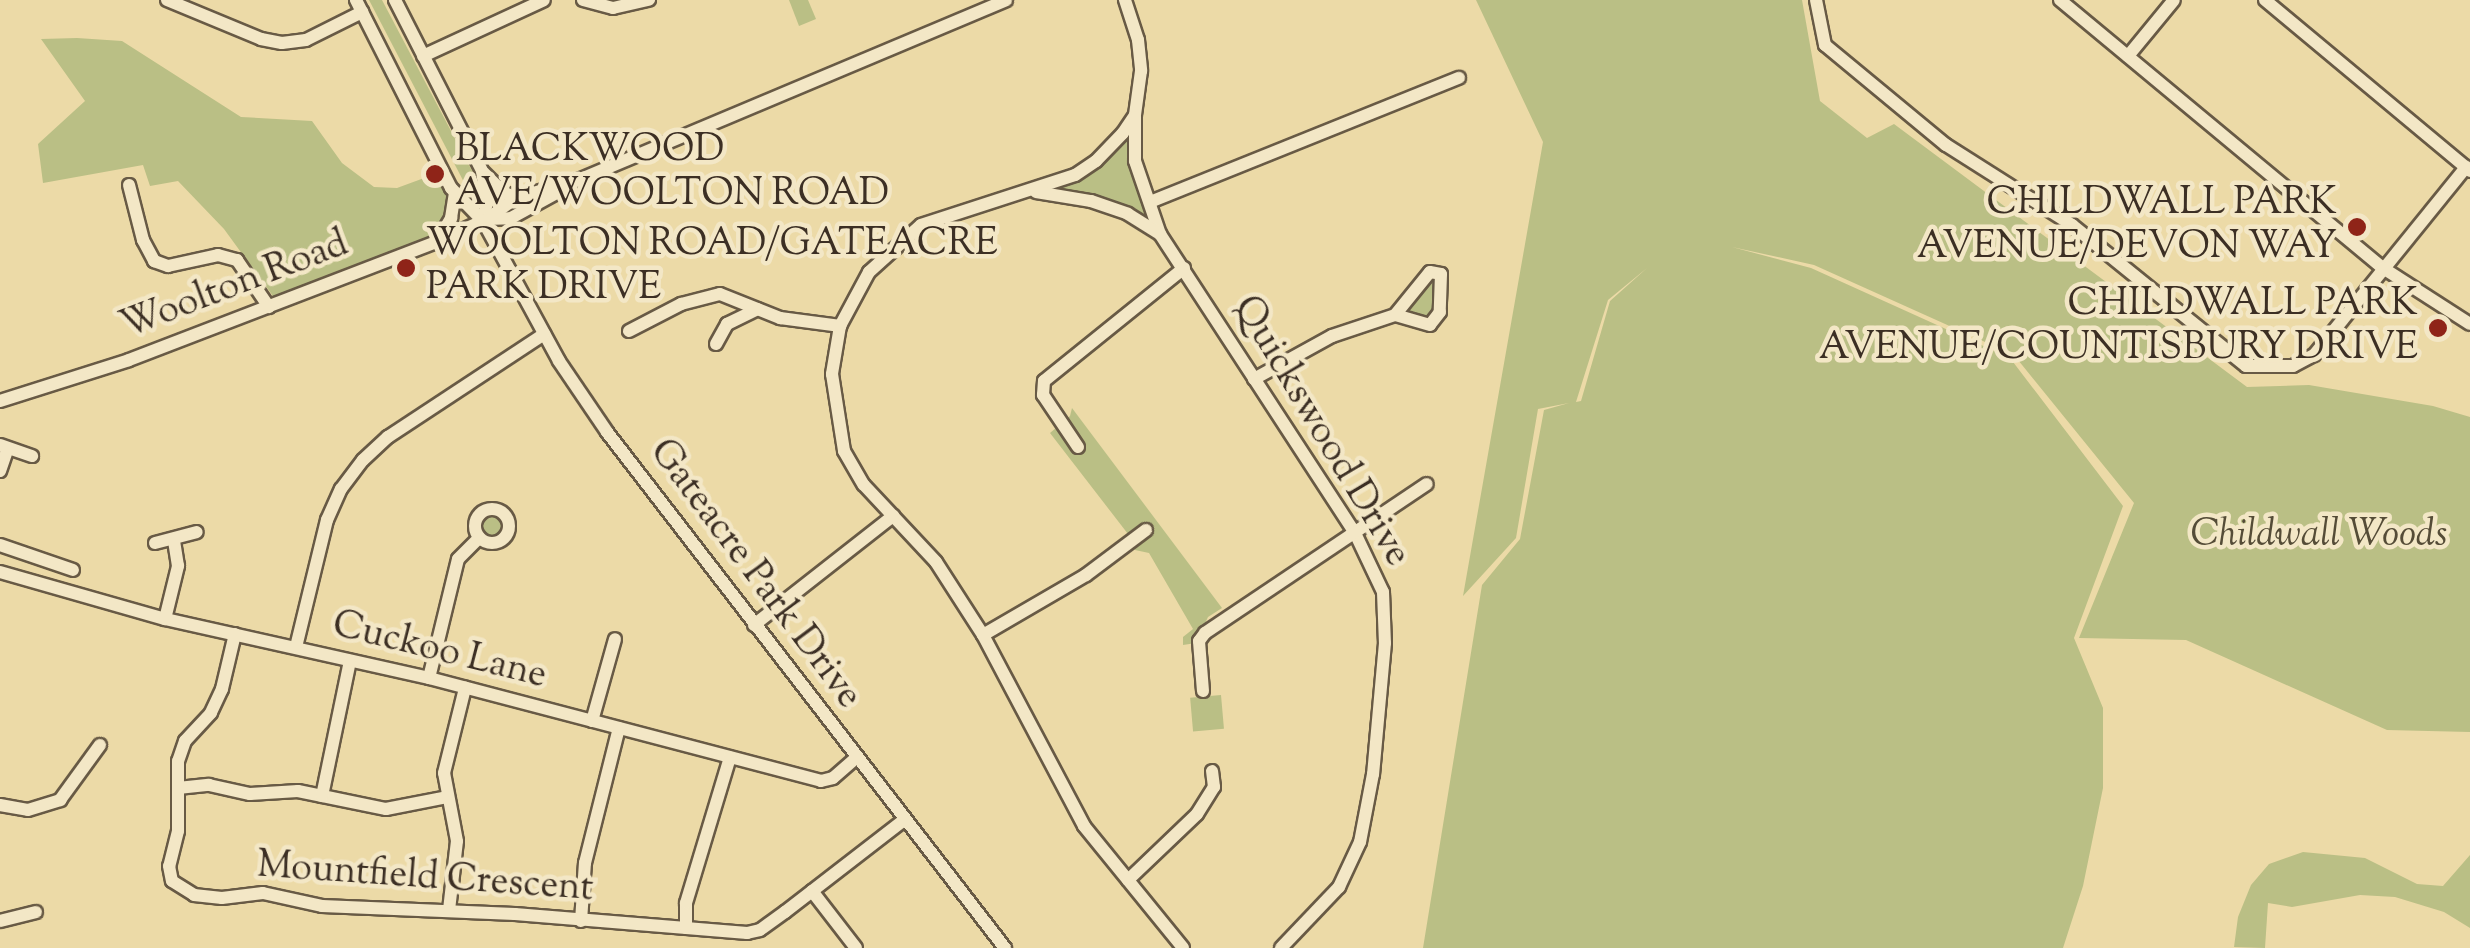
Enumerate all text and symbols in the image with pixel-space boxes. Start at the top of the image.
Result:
place label: BLACKWOOD AVE/WOOLTON ROAD [455,129,889,218]
marker: BLACKWOOD AVE/WOOLTON ROAD [424,163,446,185]
place label: CHILDWALL PARK AVENUE/DEVON WAY [1917,182,2337,272]
marker: CHILDWALL PARK AVENUE/DEVON WAY [2346,216,2368,238]
street label: Woolton Road [115,223,355,351]
place label: WOOLTON ROAD/GATEACRE PARK DRIVE [426,223,998,312]
marker: WOOLTON ROAD/GATEACRE PARK DRIVE [395,257,417,279]
place label: CHILDWALL PARK AVENUE/COUNTISBURY DRIVE [1819,283,2418,372]
street label: Quickswood Drive [1221,289,1419,575]
marker: CHILDWALL PARK AVENUE/COUNTISBURY DRIVE [2427,317,2449,339]
street label: Gateacre Park Drive [638,431,870,719]
park label: Childwall Woods [2191,514,2447,560]
street label: Cuckoo Lane [327,603,551,701]
street label: Mountfield Crescent [255,845,595,913]

